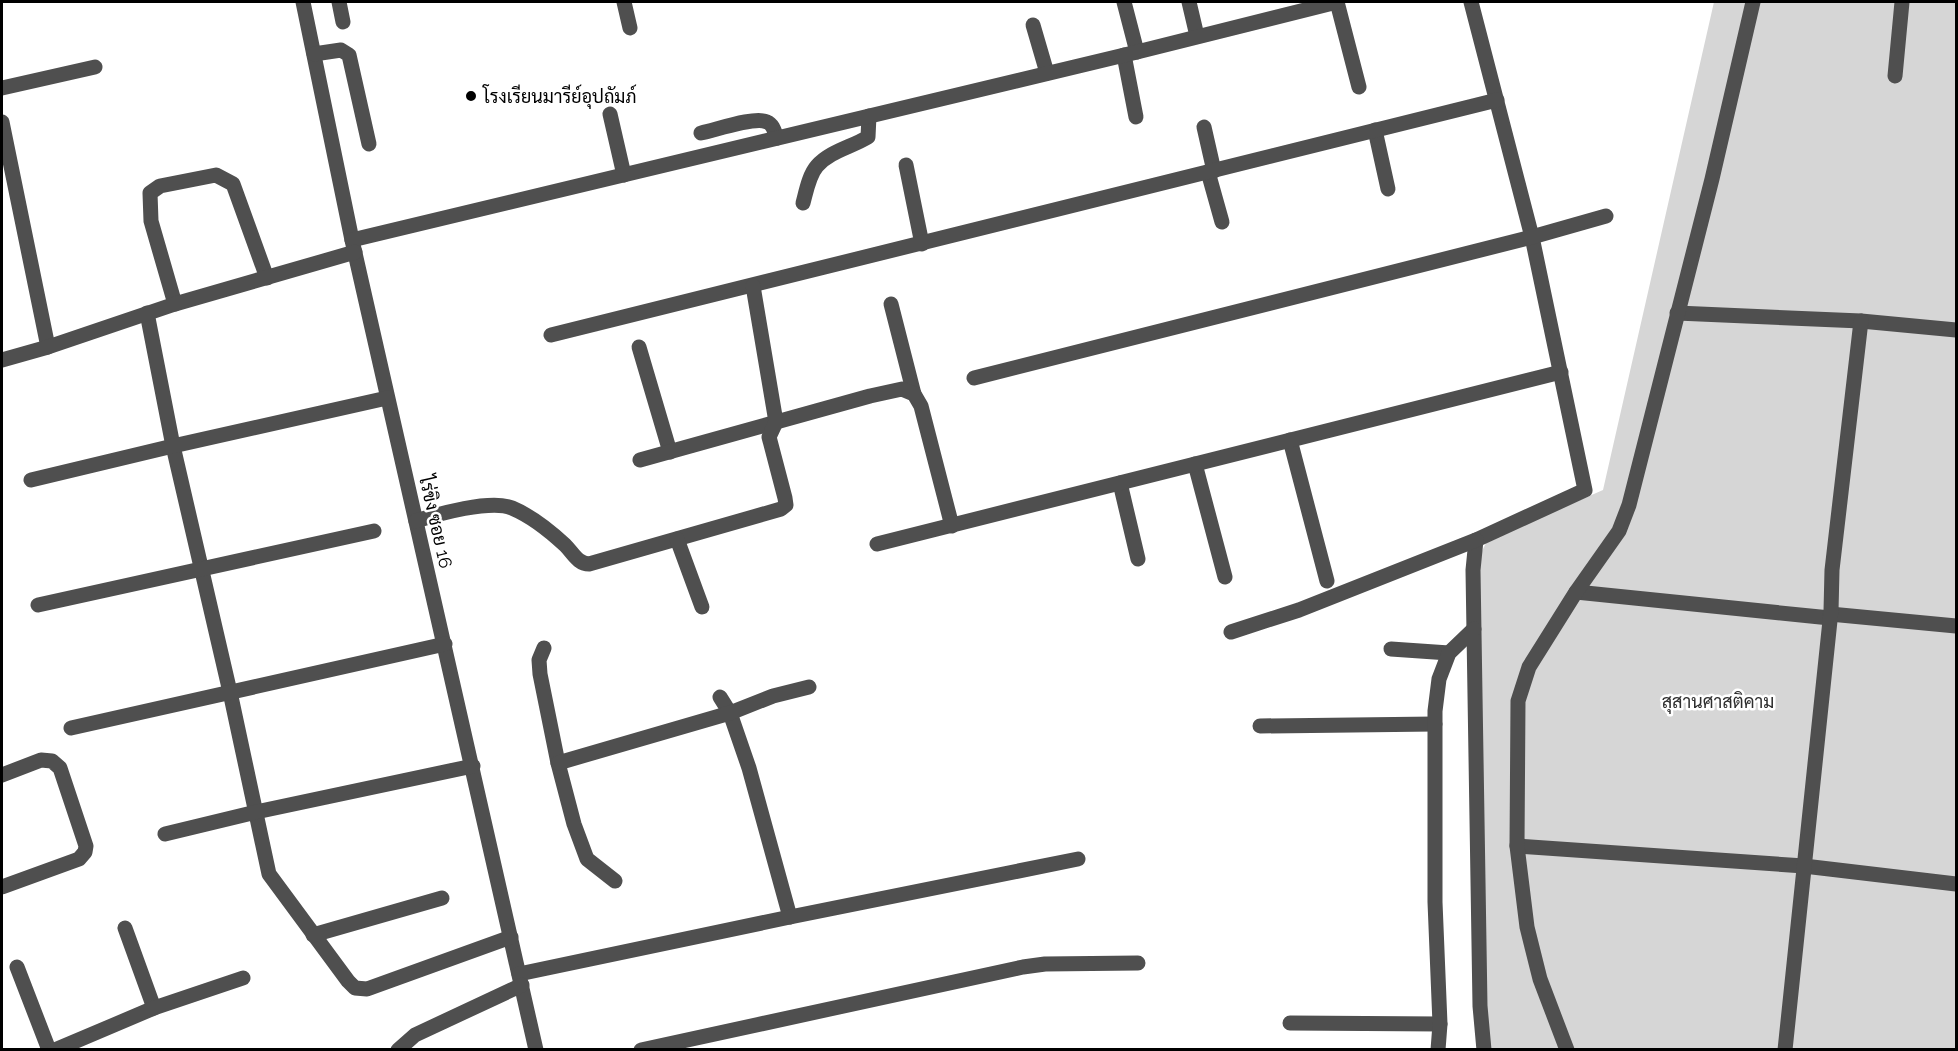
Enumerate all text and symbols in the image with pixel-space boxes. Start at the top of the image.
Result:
place label: โรงเรียนมารีย์อุปถัมภ์ [482,84,637,109]
marker: โรงเรียนมารีย์อุปถัมภ์ [464,89,478,103]
street label: ไร่ขิง ซอย 16 [415,471,459,570]
park label: สุสานศาสติคาม [1662,691,1774,714]

